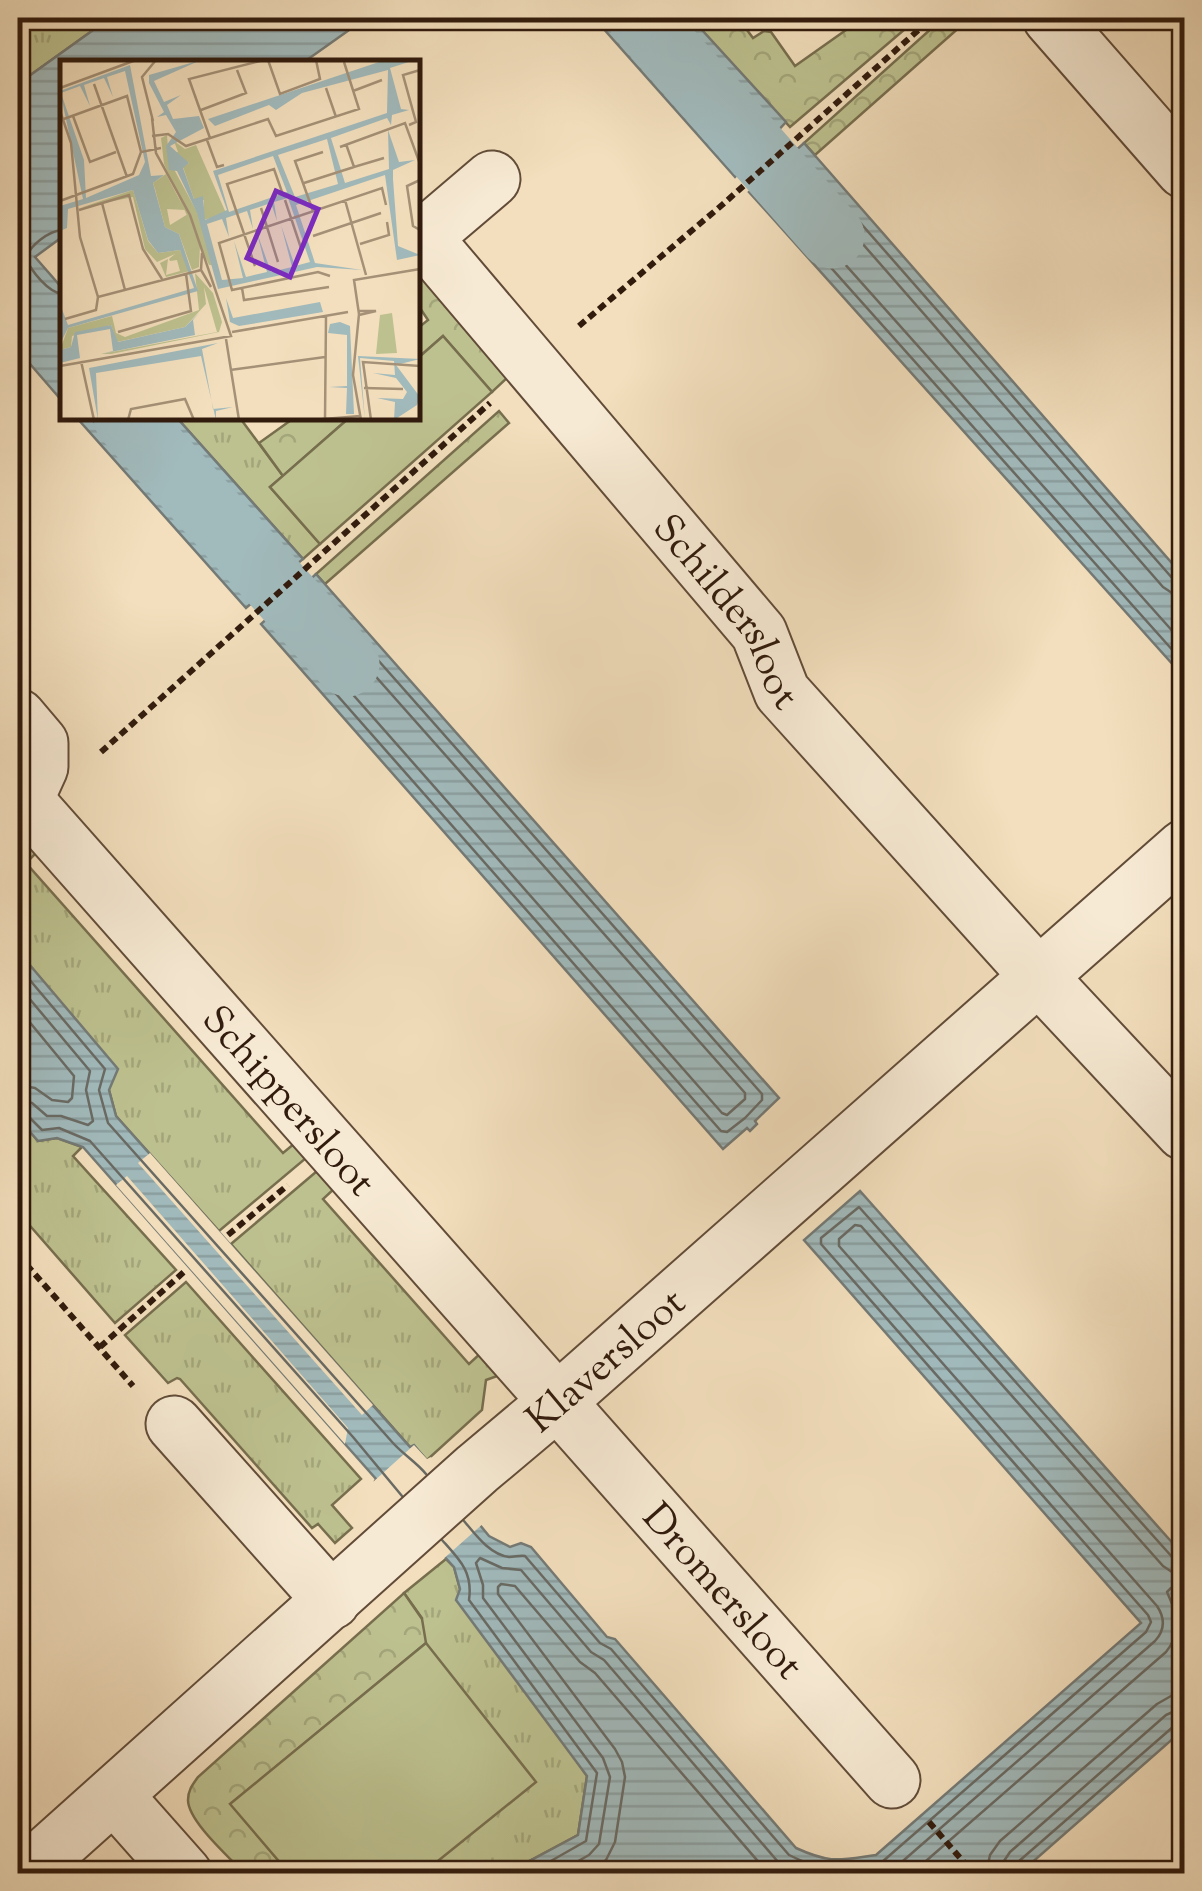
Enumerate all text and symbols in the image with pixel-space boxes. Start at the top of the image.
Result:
inset map [60,60,420,420]
street label: Schildersloot [637,504,810,725]
street label: Schippersloot [187,995,387,1211]
street label: Klaversloot [516,1277,700,1449]
street label: Dromersloot [627,1492,815,1694]

